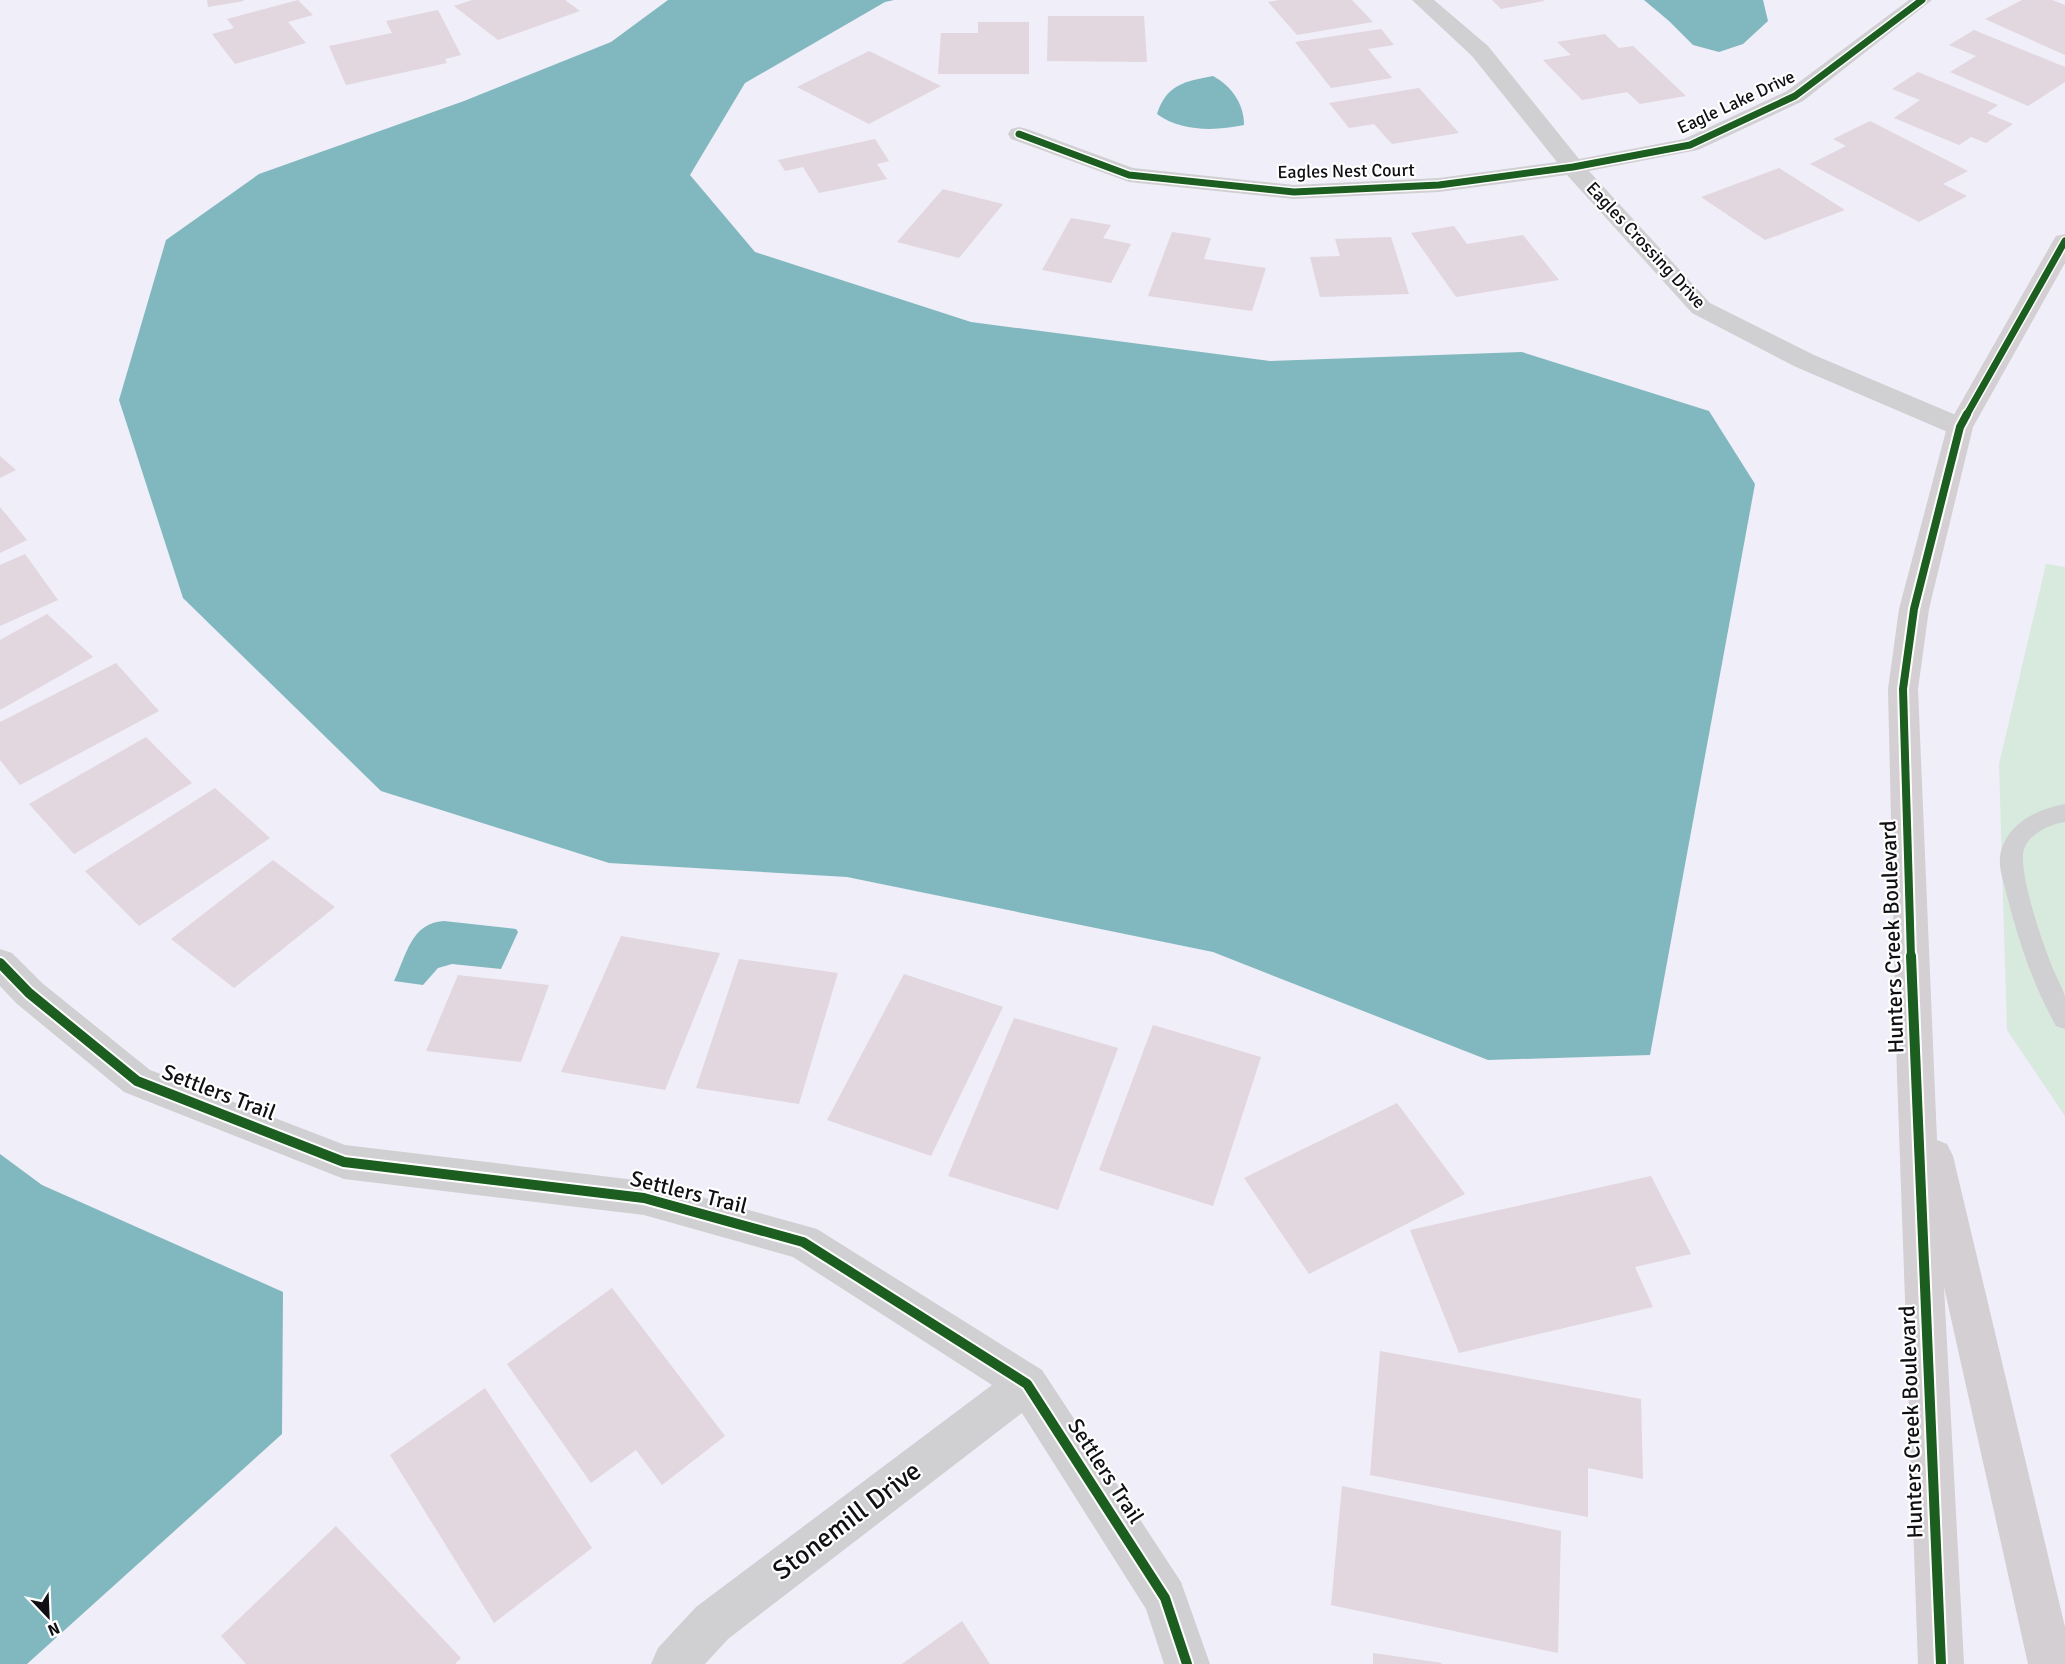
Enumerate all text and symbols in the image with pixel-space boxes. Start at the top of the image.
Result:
street label: Eagle Lake Drive [1674,65,1798,139]
street label: Eagles Nest Court [1277,159,1415,183]
street label: Eagles Crossing Drive [1582,177,1710,313]
street label: Hunters Creek Boulevard [1874,820,1910,1054]
street label: Settlers Trail [158,1058,280,1126]
street label: Settlers Trail [628,1164,750,1220]
street label: Hunters Creek Boulevard [1893,1305,1929,1539]
street label: Settlers Trail [1062,1413,1150,1529]
street label: Stonemill Drive [766,1454,928,1588]
north arrow [18,1586,78,1646]
text: N [44,1618,63,1640]

